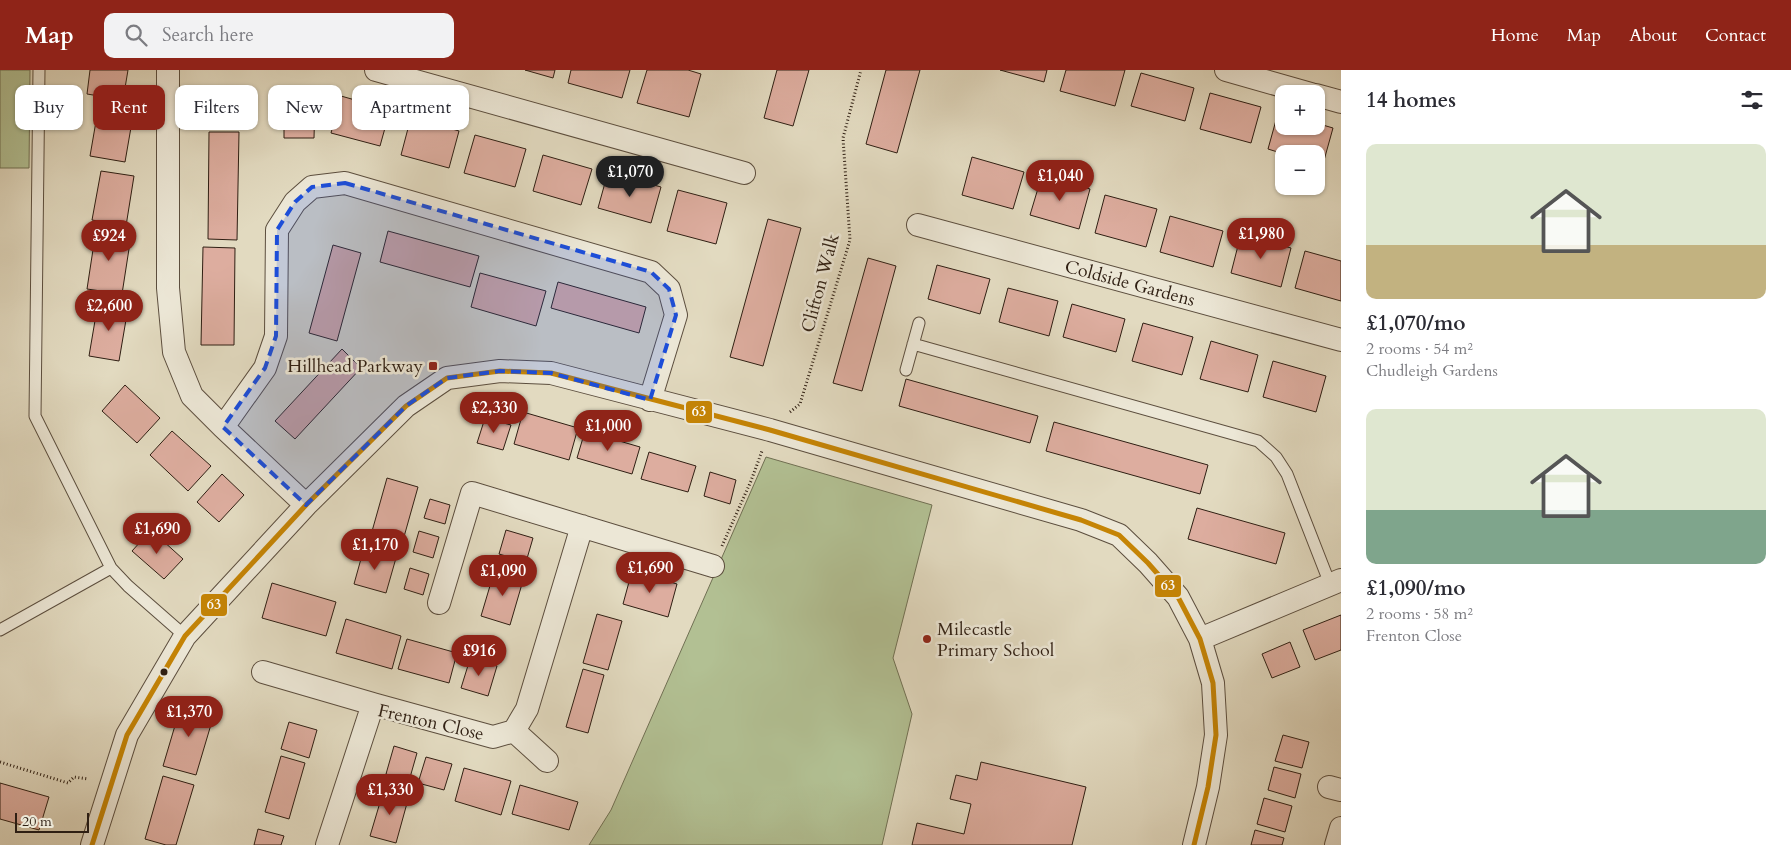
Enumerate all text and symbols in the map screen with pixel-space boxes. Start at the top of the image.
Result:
search box [104,13,454,58]
text: Map [25,19,74,52]
icon: search [122,21,150,49]
text: Search here [162,22,254,48]
text: Home [1491,23,1539,48]
text: Map [1567,23,1601,48]
text: About [1629,23,1677,48]
text: Contact [1705,23,1766,48]
chip: Buy [15,85,83,130]
chip: Rent [93,85,165,130]
chip: Filters [175,85,258,130]
chip: New [268,85,342,130]
chip: Apartment [352,85,469,130]
map controls [1275,85,1325,195]
button: + [1275,85,1325,135]
text: 14 homes [1366,86,1456,115]
icon: filters [1738,86,1766,114]
button: − [1275,145,1325,195]
pin: £1,070 [589,156,671,198]
pin: £1,040 [1019,160,1101,202]
text: £1,070 [607,161,653,183]
text: £1,040 [1037,165,1083,187]
icon: home [1521,176,1611,266]
pin: £1,980 [1220,218,1302,260]
pin: £924 [79,220,139,262]
text: £1,980 [1238,223,1284,245]
text: £924 [92,225,126,247]
street label: Clifton Walk [795,231,846,335]
street label: Coldside Gardens [1062,254,1198,313]
pin: £2,600 [68,290,150,332]
text: £2,600 [86,295,132,317]
text: £1,070/mo [1366,309,1466,338]
text: 2 rooms · 54 m² [1366,338,1473,360]
place label: Hillhead Parkway [287,354,423,379]
marker: Hillhead Parkway [427,360,439,372]
text: Chudleigh Gardens [1366,360,1498,382]
pin: £2,330 [453,392,535,434]
text: £2,330 [471,397,517,419]
line badge: 63 [685,400,713,424]
text: 63 [692,402,706,421]
pin: £1,000 [567,410,649,452]
text: £1,000 [585,415,631,437]
icon: home [1521,441,1611,531]
pin: £1,690 [116,512,198,555]
text: £1,690 [134,518,180,540]
pin: £1,170 [334,528,416,571]
text: £1,170 [352,534,398,556]
pin: £1,690 [609,552,691,594]
pin: £1,090 [462,554,544,597]
text: £1,690 [627,557,673,579]
text: £1,090 [480,560,526,582]
line badge: 63 [1154,574,1182,598]
text: £1,090/mo [1366,574,1466,603]
text: 63 [1161,576,1175,595]
line badge: 63 [200,593,228,617]
text: 63 [207,595,221,614]
text: 2 rooms · 58 m² [1366,603,1473,625]
place label: Milecastle Primary School [937,617,1055,663]
text: Frenton Close [1366,625,1462,647]
marker: Milecastle Primary School [921,633,933,645]
pin: £916 [449,634,509,677]
text: £916 [462,640,496,662]
unlabelled marker [159,667,169,677]
pin: £1,370 [148,696,230,738]
street label: Frenton Close [375,698,486,747]
text: £1,370 [166,701,212,723]
pin: £1,330 [349,774,431,816]
text: £1,330 [367,779,413,801]
scale bar [15,810,89,833]
text: 20 m [22,812,52,831]

